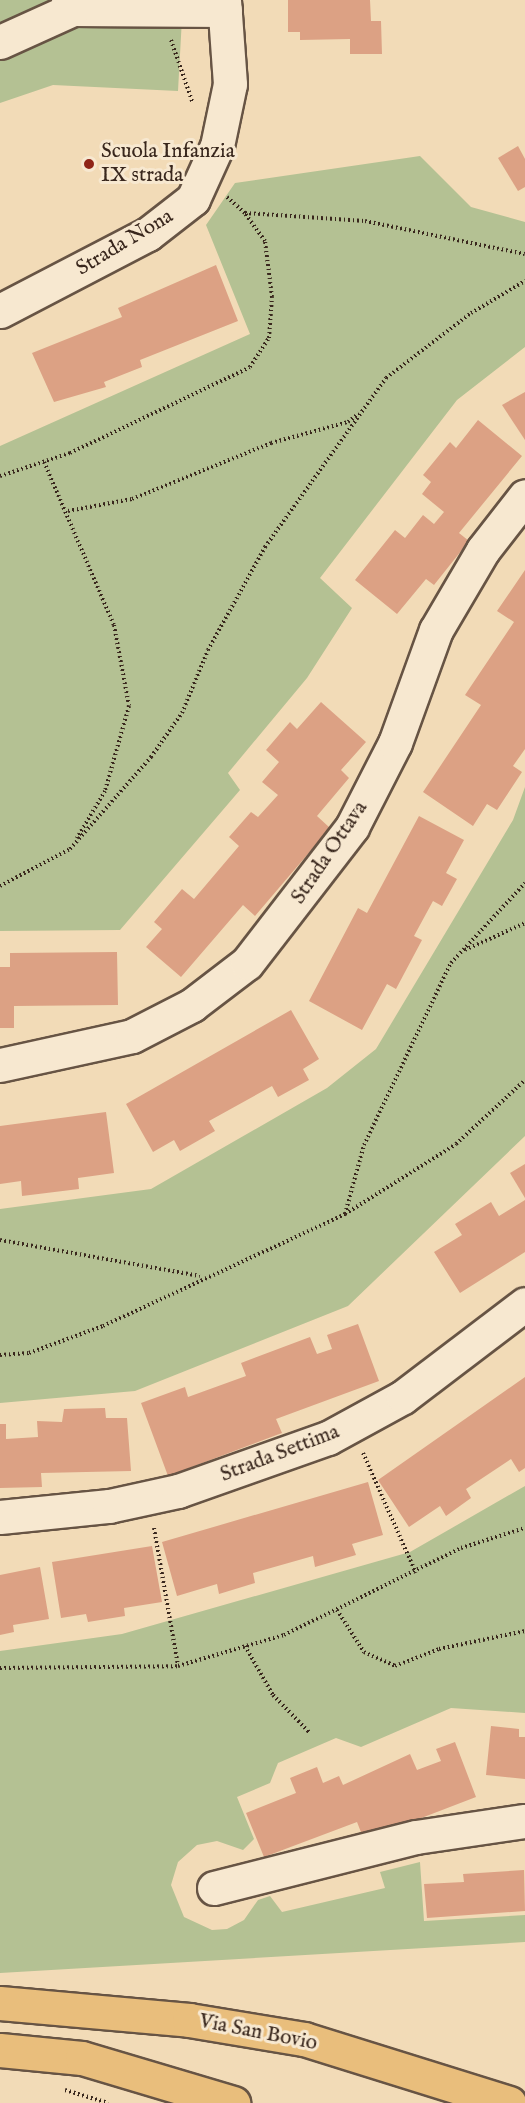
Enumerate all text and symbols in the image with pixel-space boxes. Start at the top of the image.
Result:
place label: Scuola Infanzia IX strada [101,139,235,189]
marker: Scuola Infanzia IX strada [82,157,96,171]
street label: Strada Nona [72,204,178,282]
street label: Strada Ottava [286,797,374,909]
street label: Strada Settima [217,1420,343,1488]
street label: Via San Bovio [197,2009,319,2057]

